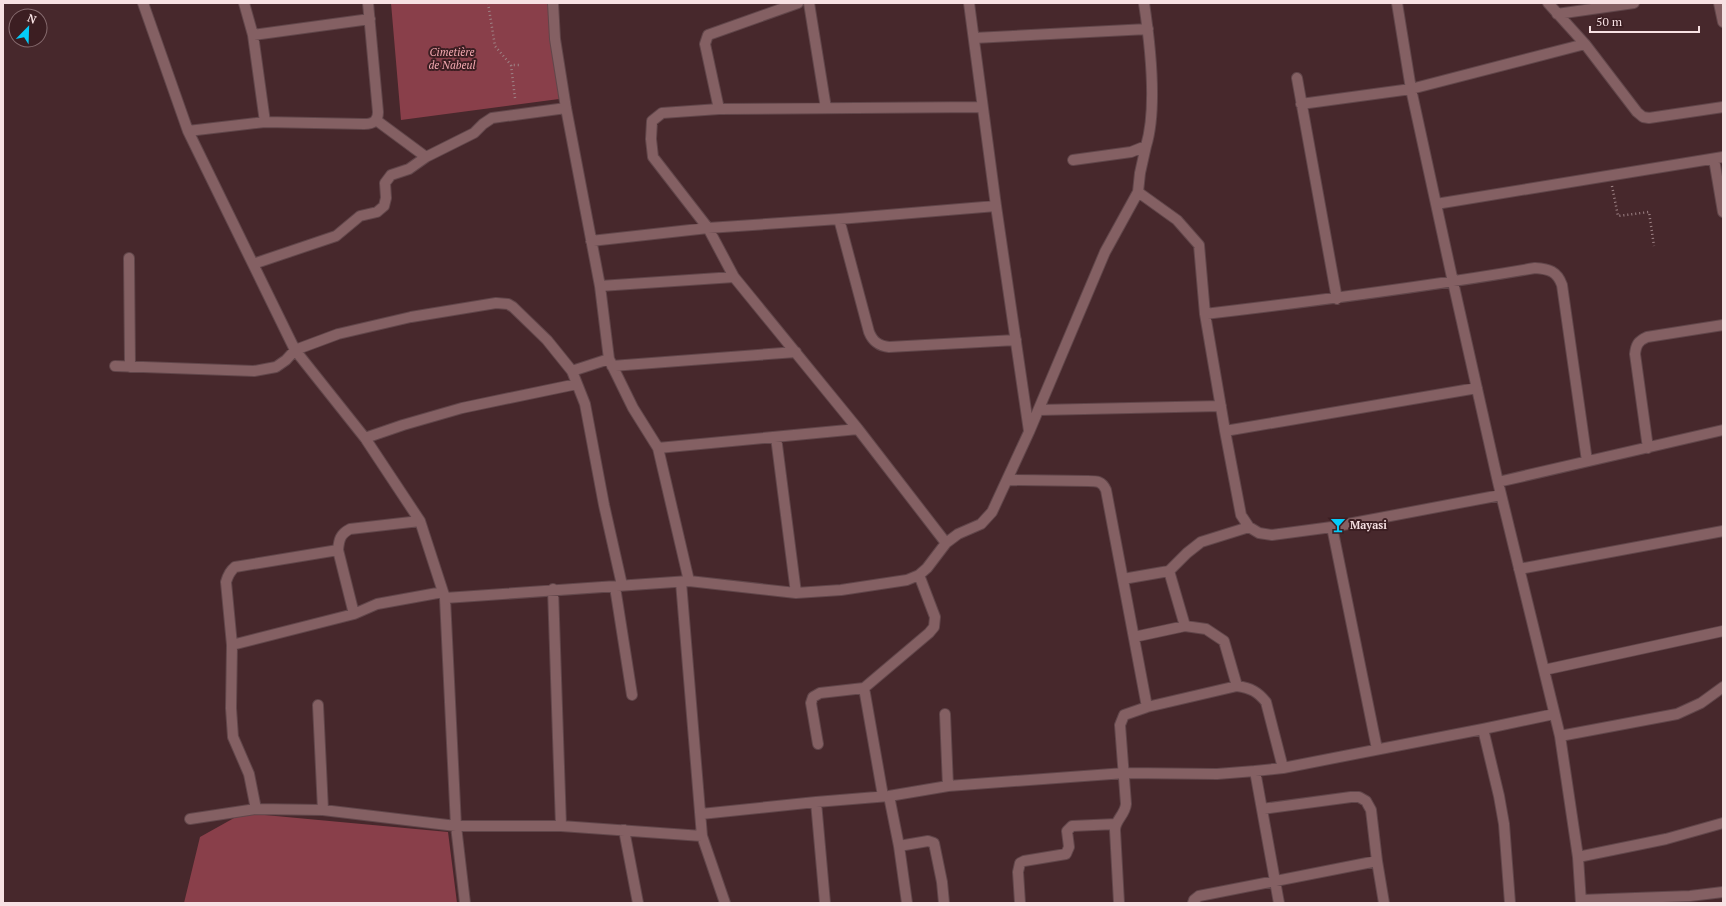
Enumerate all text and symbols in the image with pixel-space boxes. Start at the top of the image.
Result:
north arrow [8,8,48,48]
scale bar [1590,8,1699,34]
text: N [25,11,39,27]
text: 50 m [1596,14,1623,29]
park label: Cimetière de Nabeul [428,45,476,72]
bar icon: Mayasi [1329,516,1347,534]
place label: Mayasi [1350,518,1387,532]

